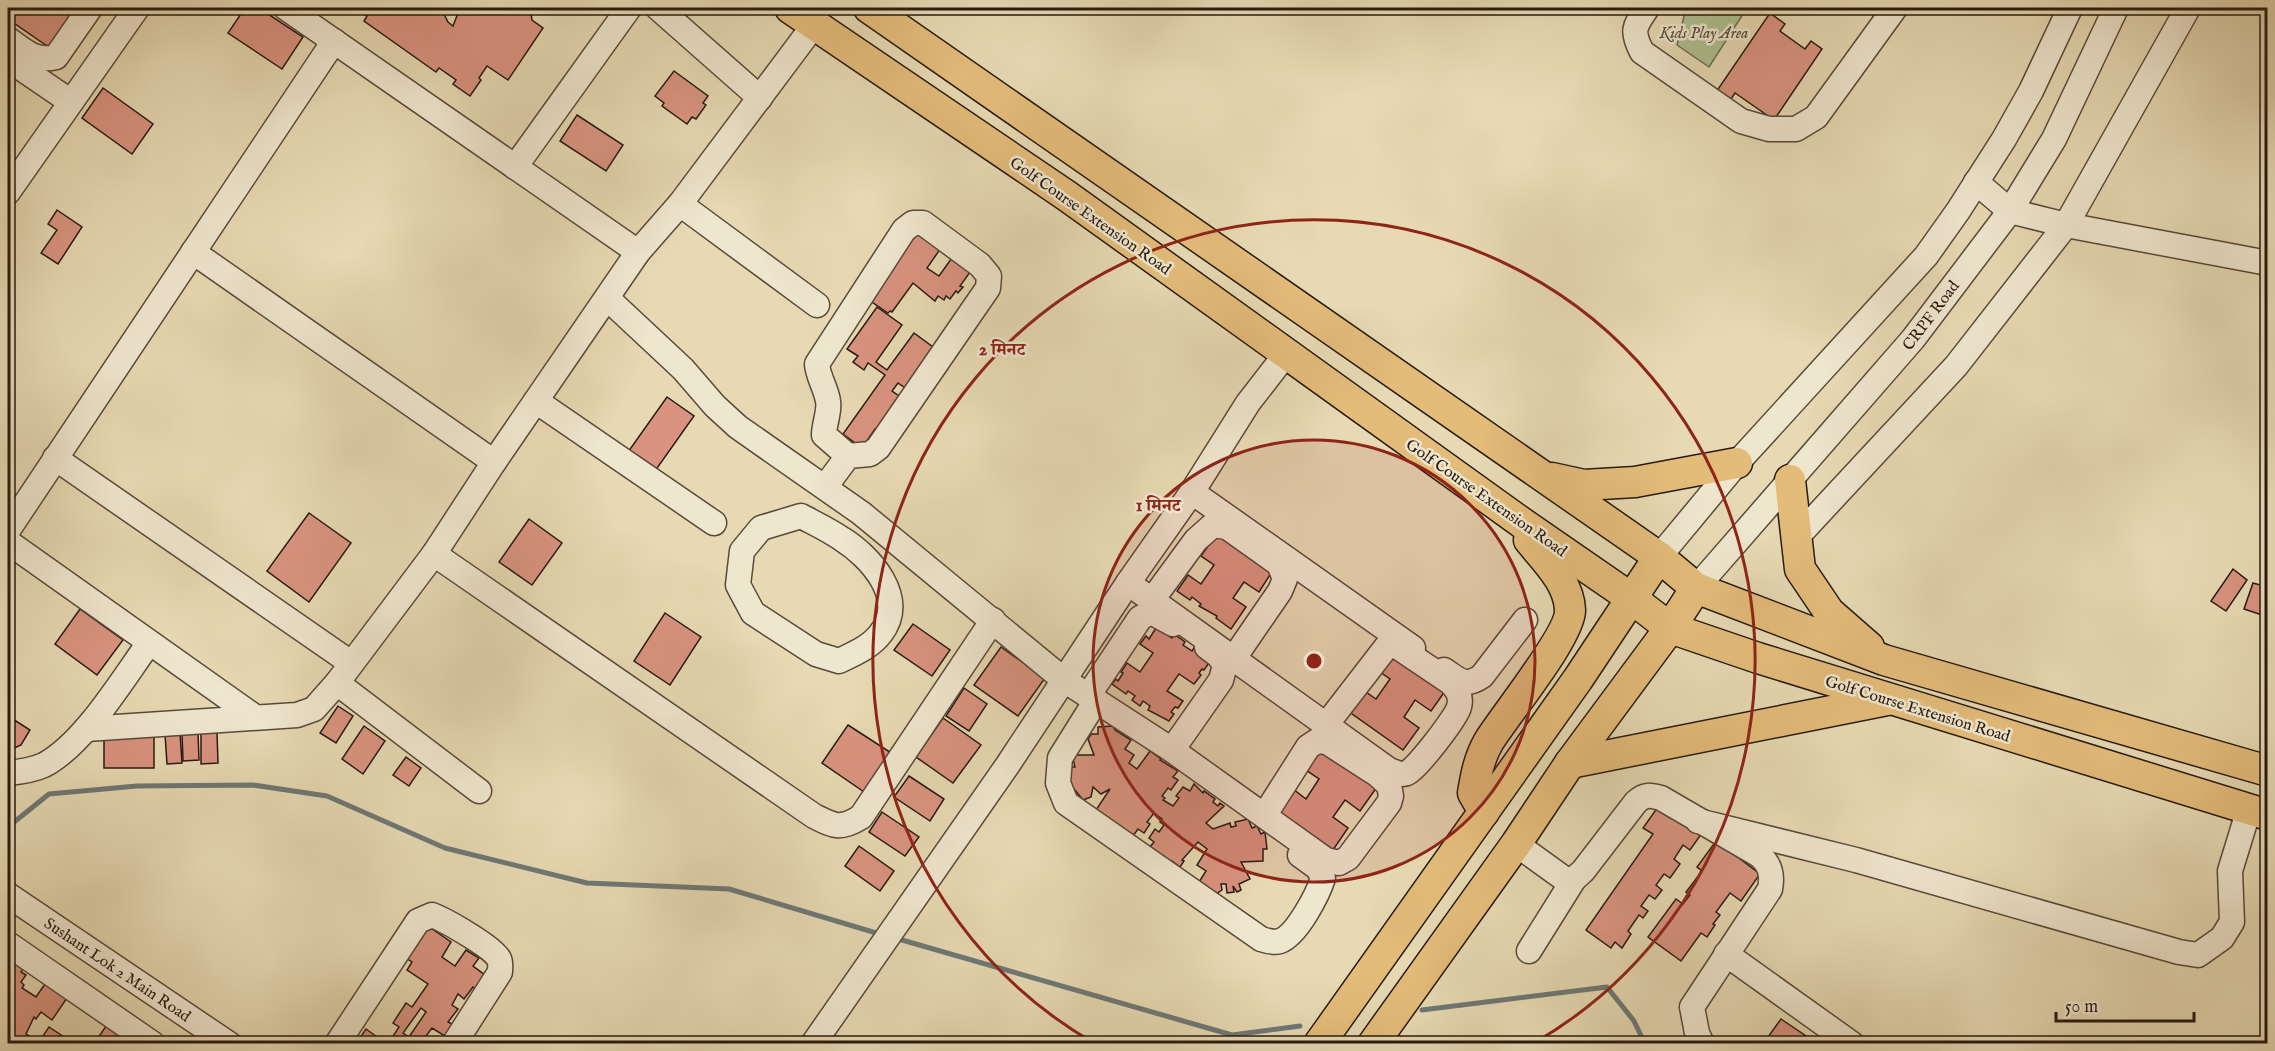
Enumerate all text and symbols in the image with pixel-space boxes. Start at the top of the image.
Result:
park label: Kids Play Area [1659,24,1748,44]
street label: Golf Course Extension Road [1005,153,1175,280]
street label: CRPF Road [1899,277,1965,355]
text: 2 मिनट [979,339,1027,362]
street label: Golf Course Extension Road [1401,435,1571,562]
text: 1 मिनट [1136,495,1182,518]
centre of rings [1304,651,1324,671]
street label: Golf Course Extension Road [1822,672,2013,748]
street label: Sushant Lok 2 Main Road [40,914,194,1027]
scale bar [2056,985,2194,1023]
text: 50 m [2065,996,2098,1019]

